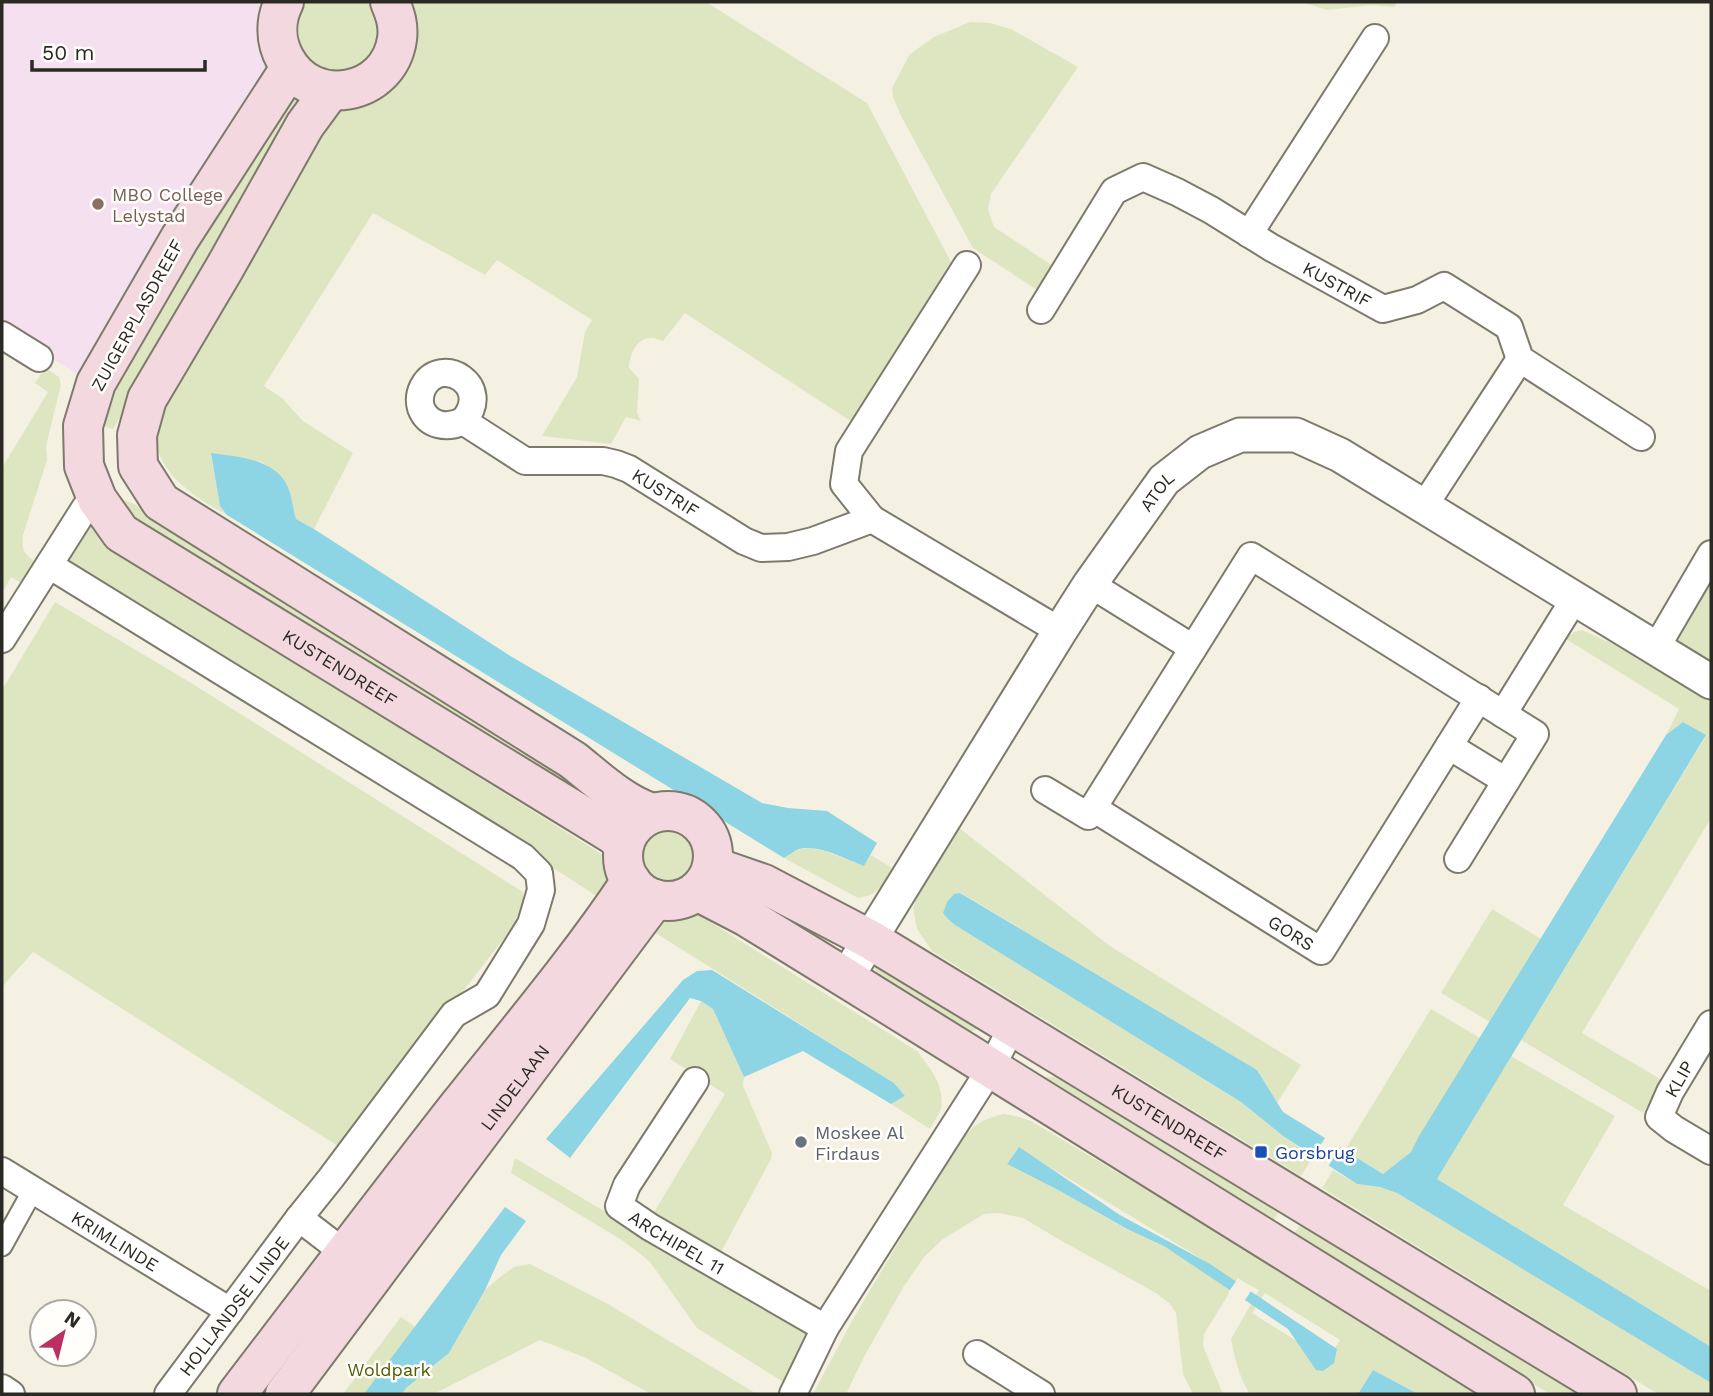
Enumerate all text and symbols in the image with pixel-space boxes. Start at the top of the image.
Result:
scale bar [32,28,205,72]
text: 50 m [42,40,94,65]
place label: MBO College Lelystad [112,184,223,226]
marker: MBO College Lelystad [90,196,106,212]
street label: ZUIGERPLASDREEF [87,236,187,394]
street label: KUSTRIF [1300,257,1375,311]
street label: KUSTRIF [629,463,703,521]
street label: ATOL [1135,466,1178,515]
street label: KUSTENDREEF [279,624,401,710]
street label: GORS [1265,910,1318,955]
street label: LINDELAAN [475,1040,553,1134]
street label: KLIP [1660,1057,1698,1101]
street label: KUSTENDREEF [1108,1079,1230,1164]
place label: Moskee Al Firdaus [815,1122,904,1164]
marker: Moskee Al Firdaus [793,1134,809,1150]
place label: Gorsbrug [1275,1142,1355,1163]
marker: Gorsbrug [1253,1144,1269,1160]
street label: KRIMLINDE [68,1206,163,1275]
street label: ARCHIPEL 11 [625,1206,728,1278]
street label: HOLLANDSE LINDE [175,1232,293,1380]
north arrow [28,1298,98,1368]
text: N [60,1306,85,1333]
park label: Woldpark [347,1359,431,1380]

